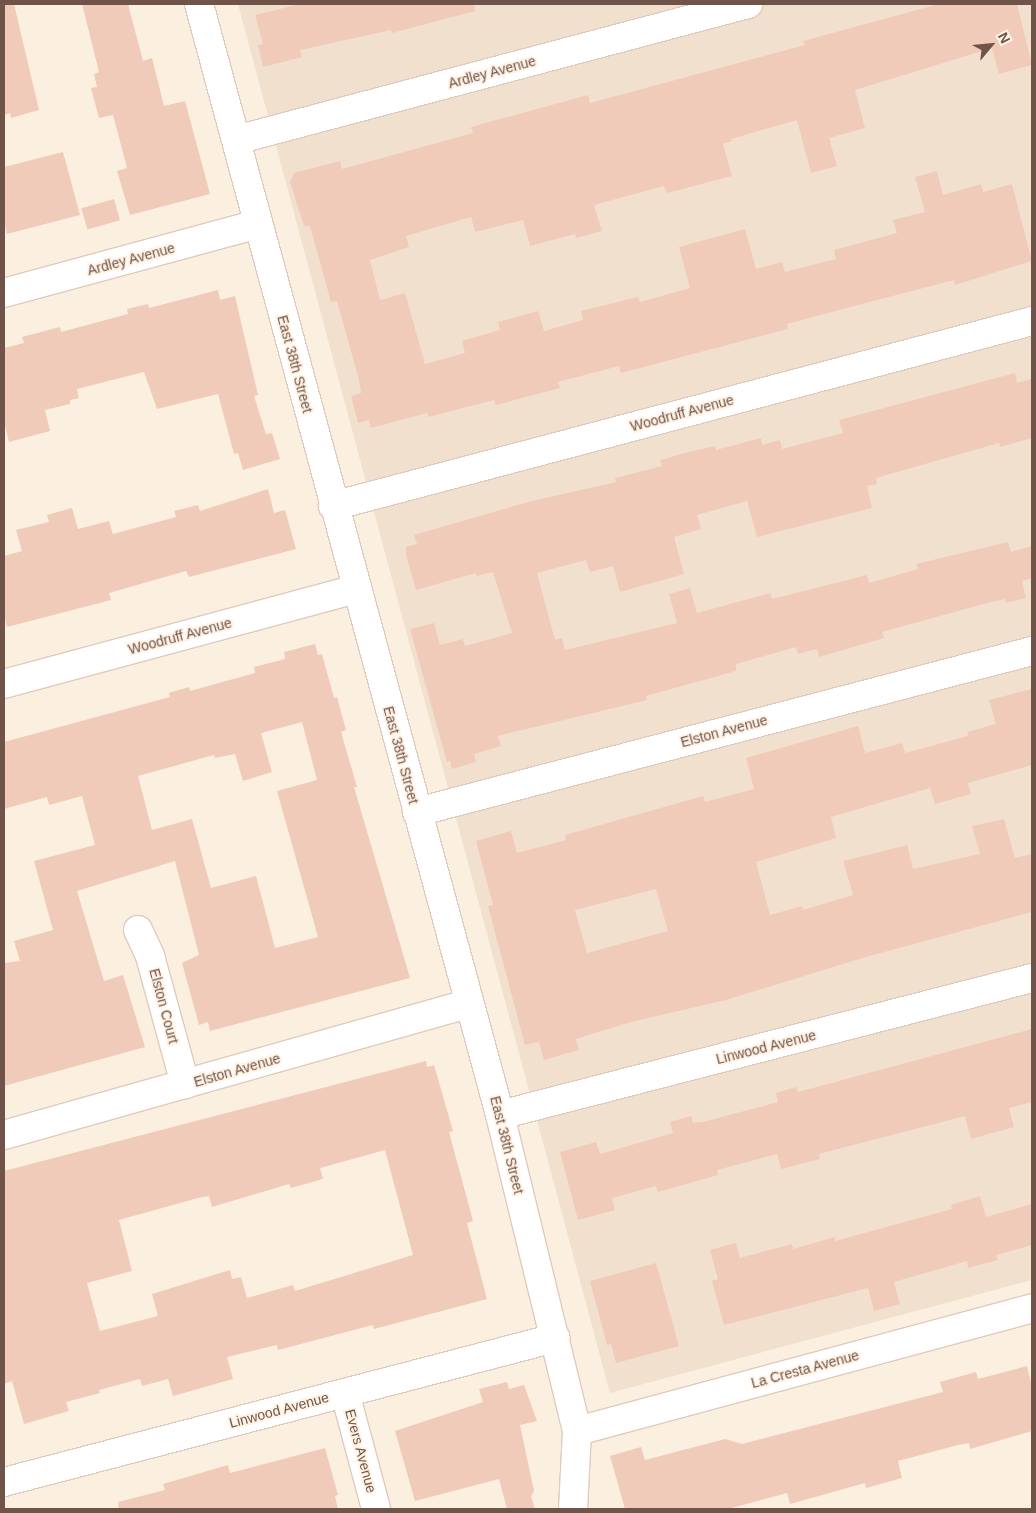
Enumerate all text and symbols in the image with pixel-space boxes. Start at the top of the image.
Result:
north arrow [966,20,1016,70]
text: N [995,30,1014,46]
street label: Ardley Avenue [446,52,538,92]
street label: Ardley Avenue [85,239,177,279]
street label: East 38th Street [274,313,316,415]
street label: Woodruff Avenue [628,391,736,435]
street label: Woodruff Avenue [126,614,234,658]
street label: East 38th Street [380,704,422,806]
street label: Elston Avenue [678,711,770,751]
street label: Elston Court [146,967,182,1045]
street label: Linwood Avenue [714,1026,818,1068]
street label: Elston Avenue [191,1050,283,1090]
street label: East 38th Street [487,1094,527,1196]
street label: La Cresta Avenue [749,1346,861,1392]
street label: Linwood Avenue [227,1389,331,1431]
street label: Evers Avenue [342,1407,380,1495]

